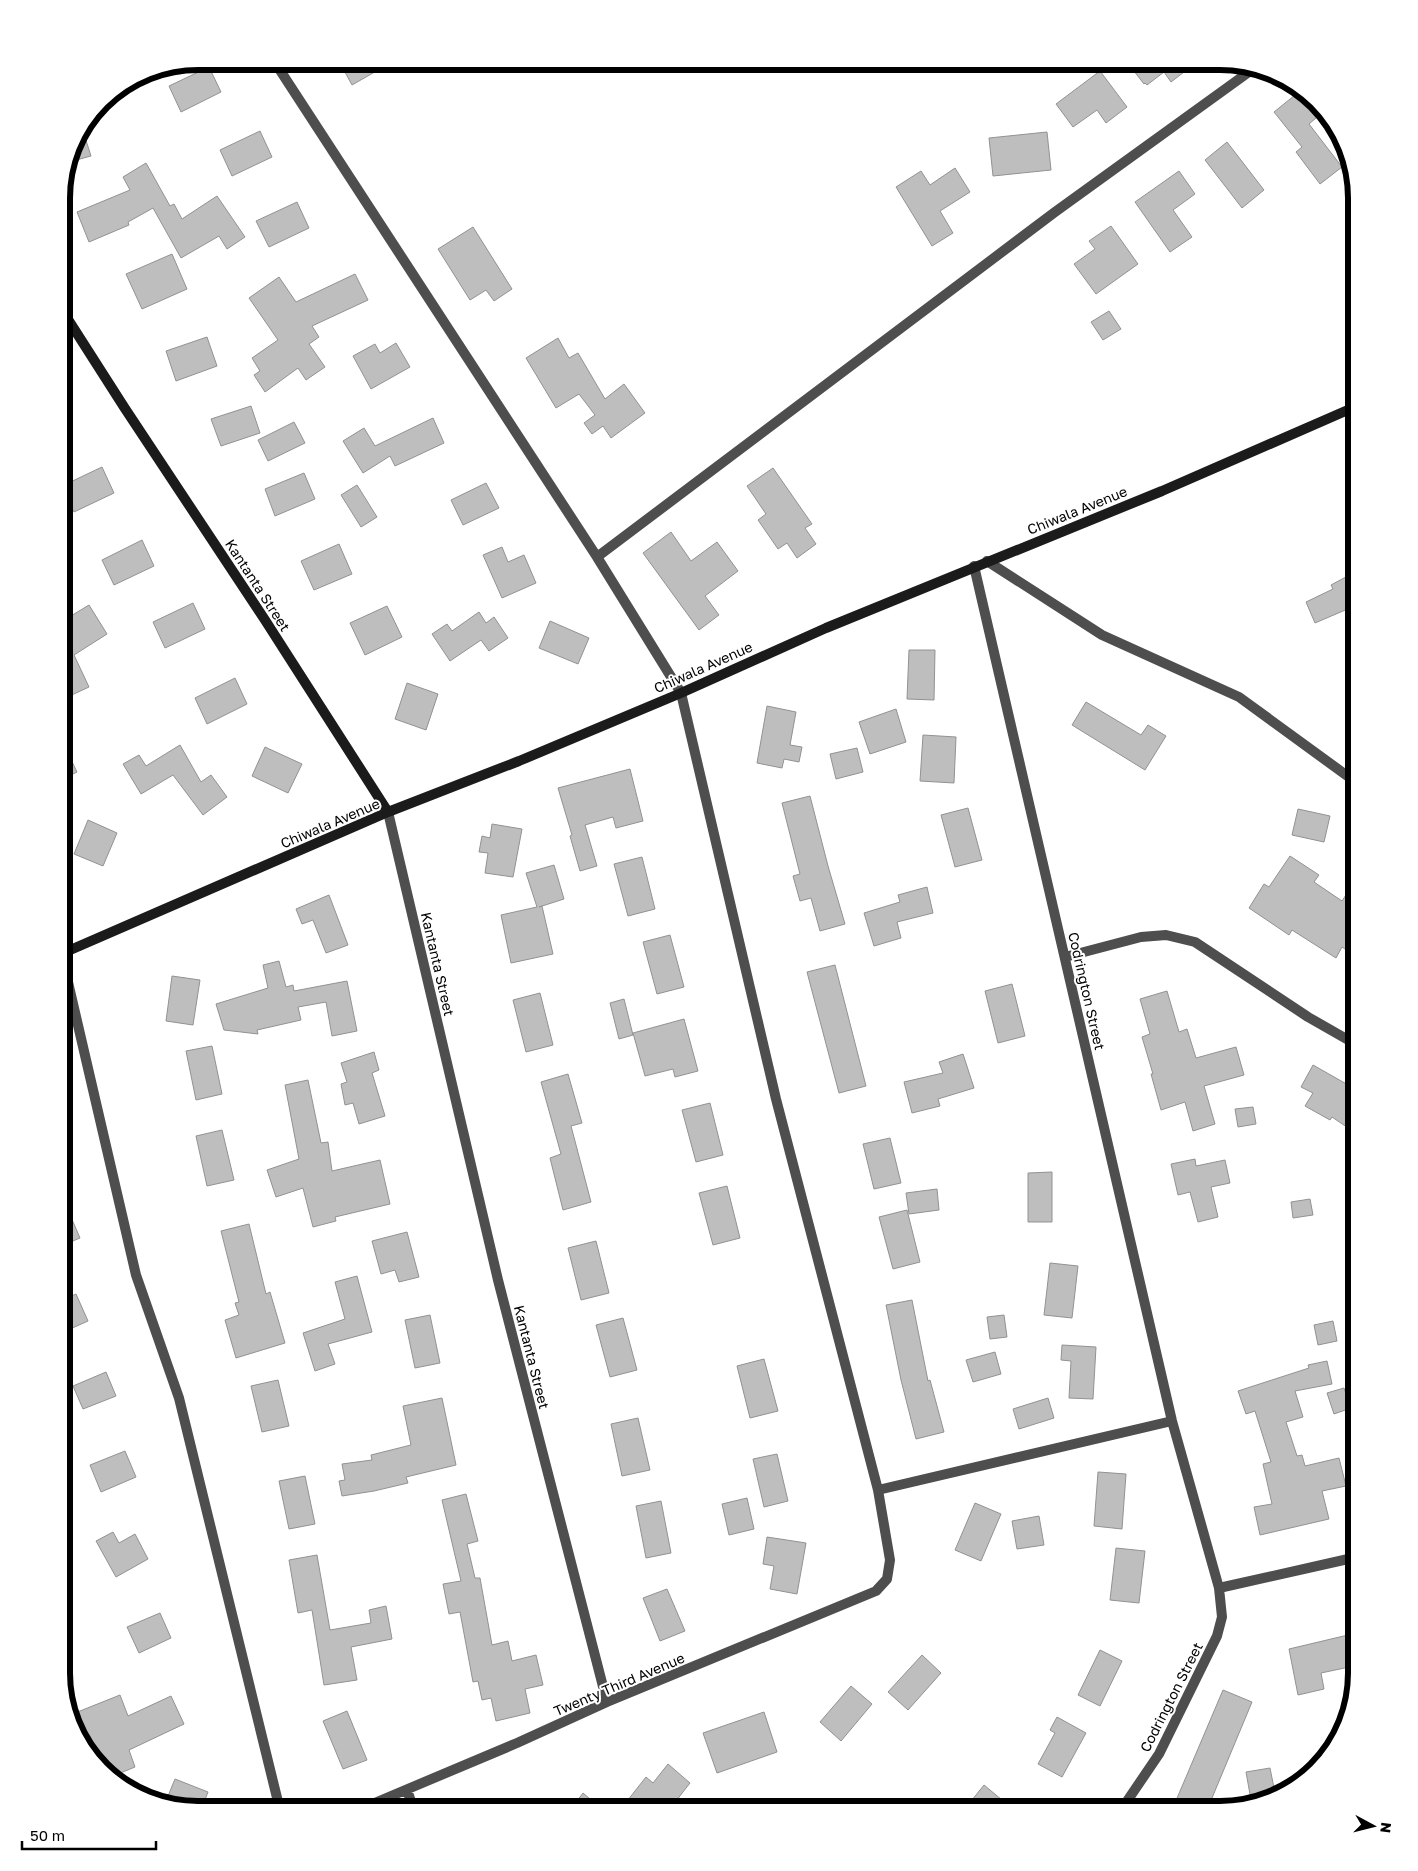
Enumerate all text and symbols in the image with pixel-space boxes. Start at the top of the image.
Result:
street label: Chiwala Avenue [1025,482,1129,538]
street label: Kantanta Street [222,536,294,634]
street label: Chiwala Avenue [651,638,755,696]
street label: Chiwala Avenue [278,794,382,852]
street label: Kantanta Street [418,910,458,1018]
street label: Codrington Street [1065,930,1109,1052]
street label: Kantanta Street [511,1303,553,1411]
street label: Codrington Street [1136,1639,1206,1755]
street label: Twenty Third Avenue [551,1649,687,1719]
north arrow [1348,1801,1398,1851]
scale bar [22,1818,156,1850]
text: N [1377,1821,1395,1834]
text: 50 m [30,1826,65,1844]

